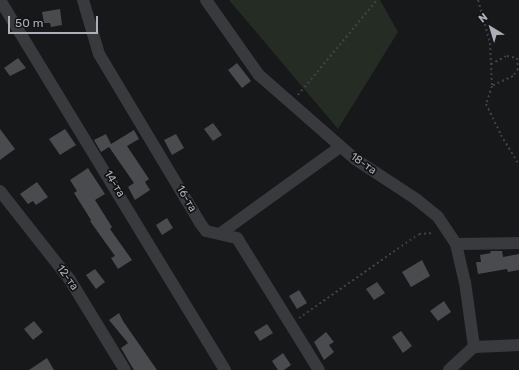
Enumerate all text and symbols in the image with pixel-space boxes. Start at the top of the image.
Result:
scale bar [10,8,100,34]
north arrow [471,8,511,48]
text: N [476,11,490,26]
text: 50 m [15,16,43,30]
street label: 18-та [347,150,379,178]
street label: 14-та [101,168,127,200]
street label: 16-та [173,183,199,215]
street label: 12-та [53,263,81,293]

